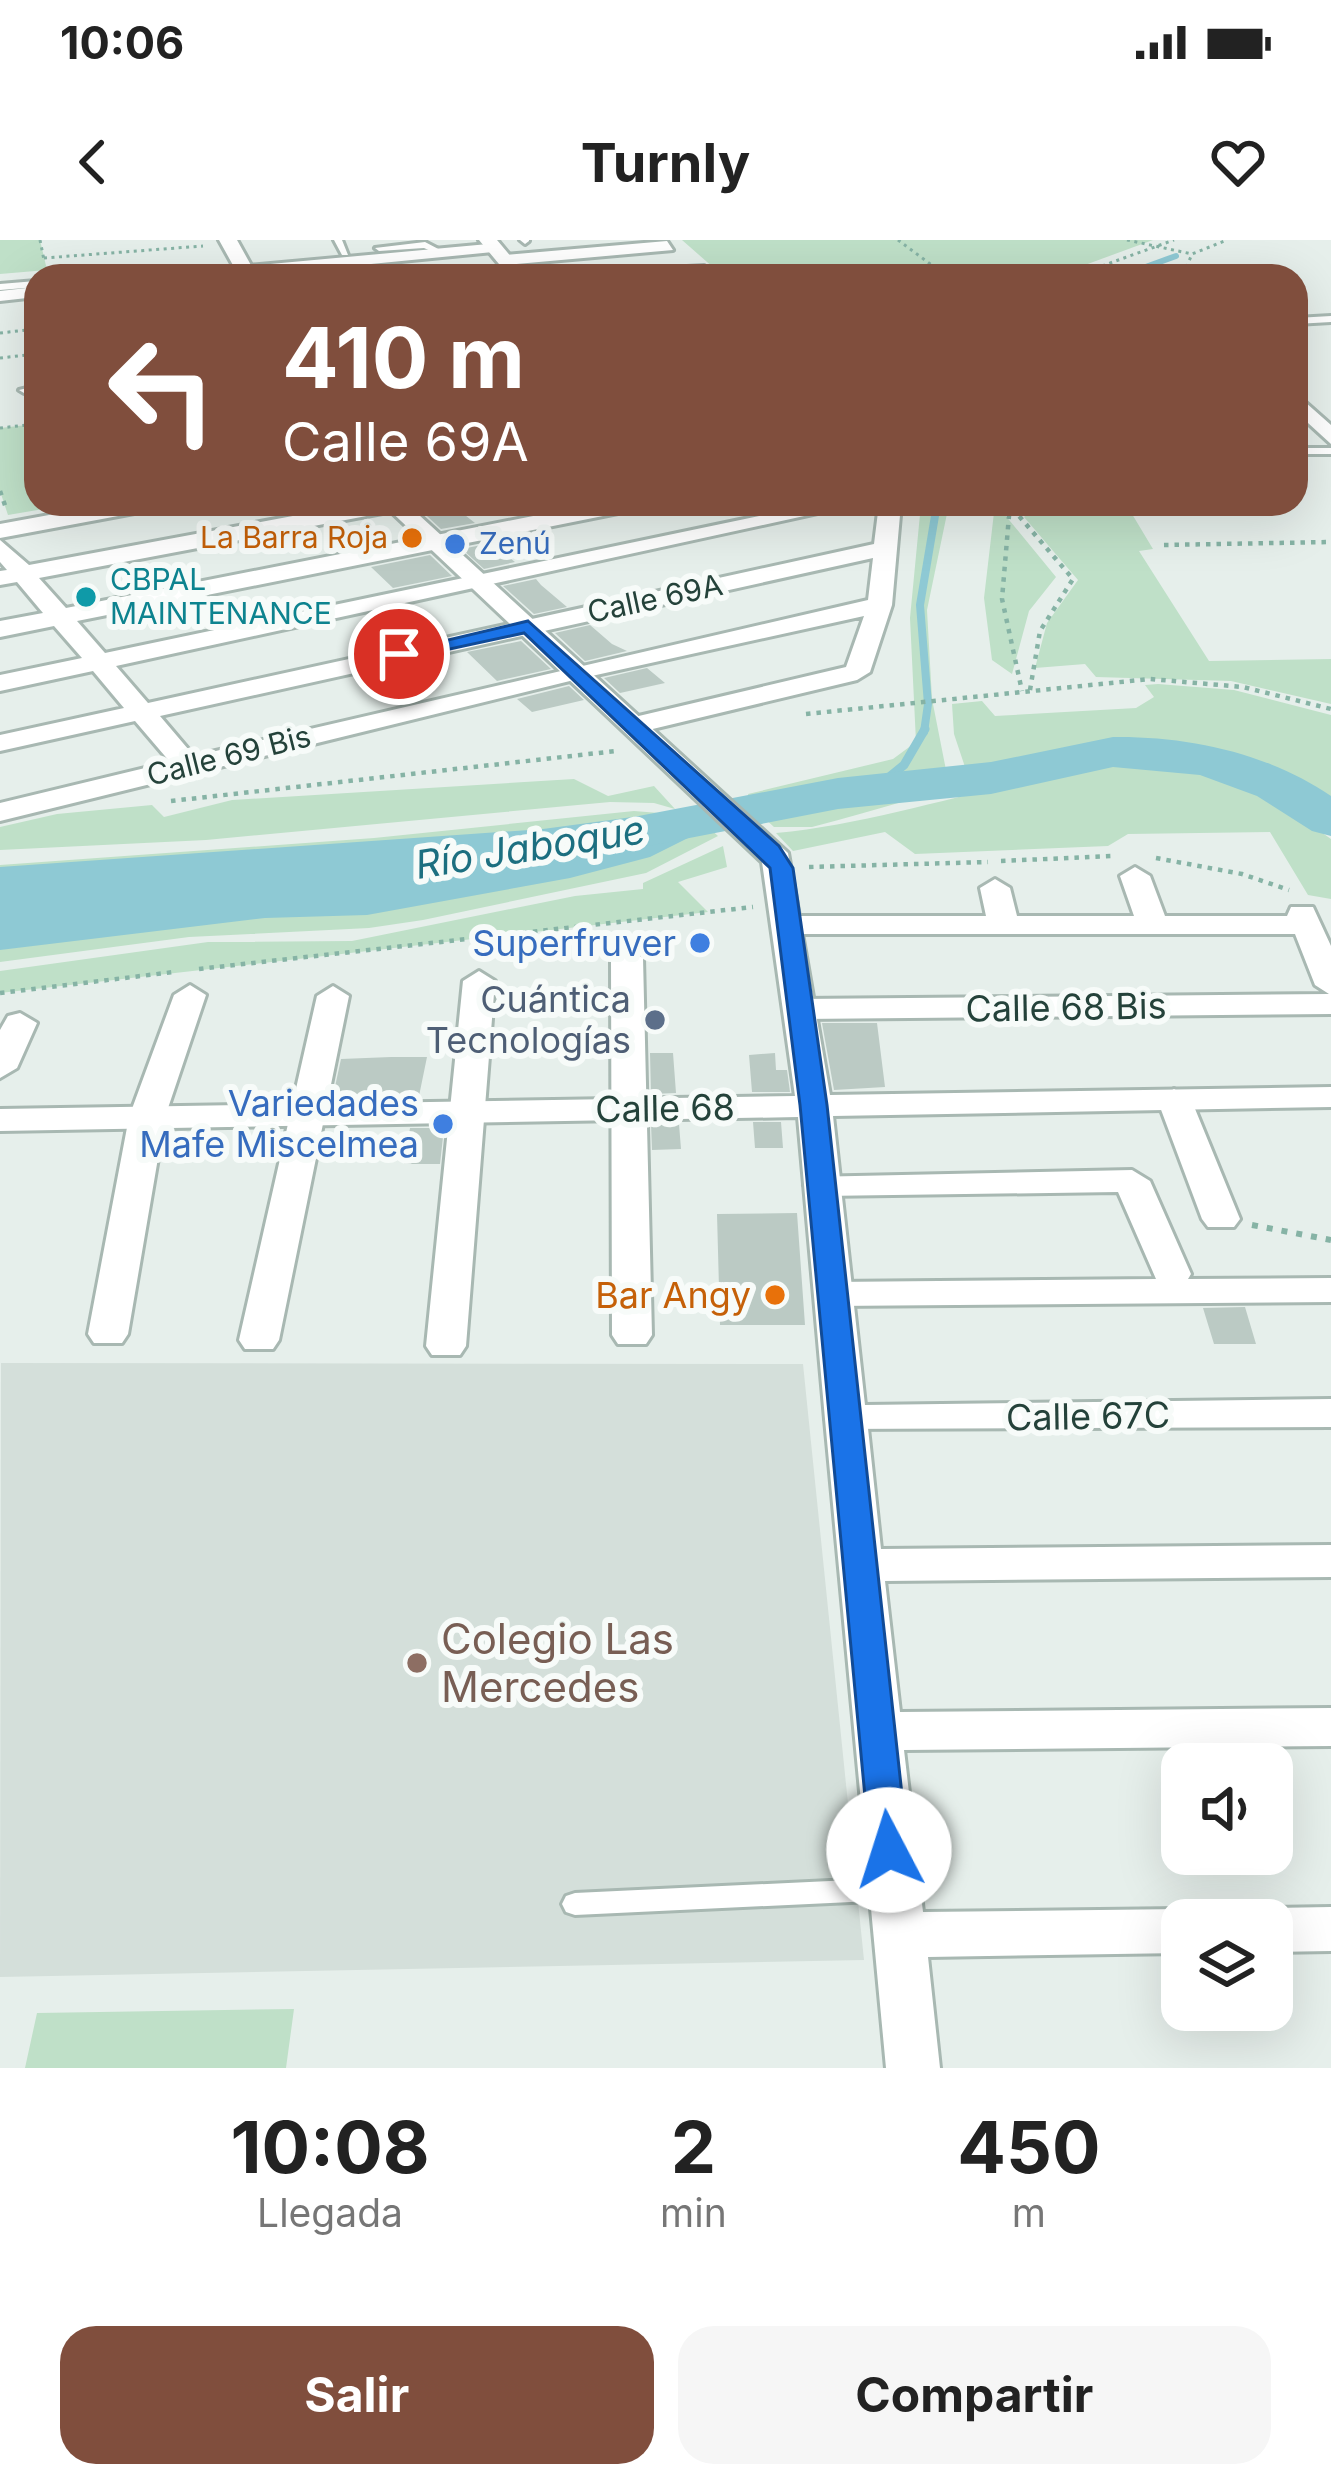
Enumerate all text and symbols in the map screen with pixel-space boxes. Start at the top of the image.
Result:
text: 10:06 [60,15,184,70]
icon: back [60,129,126,195]
icon: heart [1205,129,1271,195]
text: Turnly [581,130,750,195]
text: 410 m [282,307,525,408]
icon: left [84,312,240,468]
text: Calle 69A [282,409,529,474]
place label: La Barra Roja [200,519,388,555]
marker: La Barra Roja [399,525,425,551]
place label: Zenú [479,525,551,561]
marker: Zenú [442,531,468,557]
place label: CBPAL MAINTENANCE [110,561,332,631]
street label: Calle 69A [584,566,726,630]
marker: CBPAL MAINTENANCE [73,584,99,610]
pin [348,603,450,705]
icon: arrive [366,621,432,687]
street label: Calle 69 Bis [143,717,314,793]
water label: Río Jaboque [412,805,648,888]
place label: Superfruver [472,921,676,965]
marker: Superfruver [687,930,713,956]
place label: Cuántica Tecnologías [426,977,631,1062]
street label: Calle 68 Bis [965,983,1167,1031]
marker: Cuántica Tecnologías [642,1007,668,1033]
place label: Variedades Mafe Miscelmea [139,1081,419,1166]
street label: Calle 68 [595,1085,735,1131]
marker: Variedades Mafe Miscelmea [430,1111,456,1137]
place label: Bar Angy [595,1273,751,1317]
marker: Bar Angy [762,1282,788,1308]
street label: Calle 67C [1006,1393,1170,1439]
place label: Colegio Las Mercedes [441,1613,674,1712]
marker: Colegio Las Mercedes [404,1650,430,1676]
map controls [1161,1743,1293,2031]
button: sound [1161,1743,1293,1875]
position arrow [826,1787,952,1913]
button: layers [1161,1899,1293,2031]
text: 10:08 [231,2103,430,2190]
text: 2 [671,2103,716,2190]
text: 450 [957,2103,1100,2190]
text: Llegada [257,2189,403,2236]
text: min [660,2189,727,2236]
text: m [1012,2189,1046,2236]
button: Salir [60,2326,654,2464]
button: Compartir [678,2326,1271,2464]

